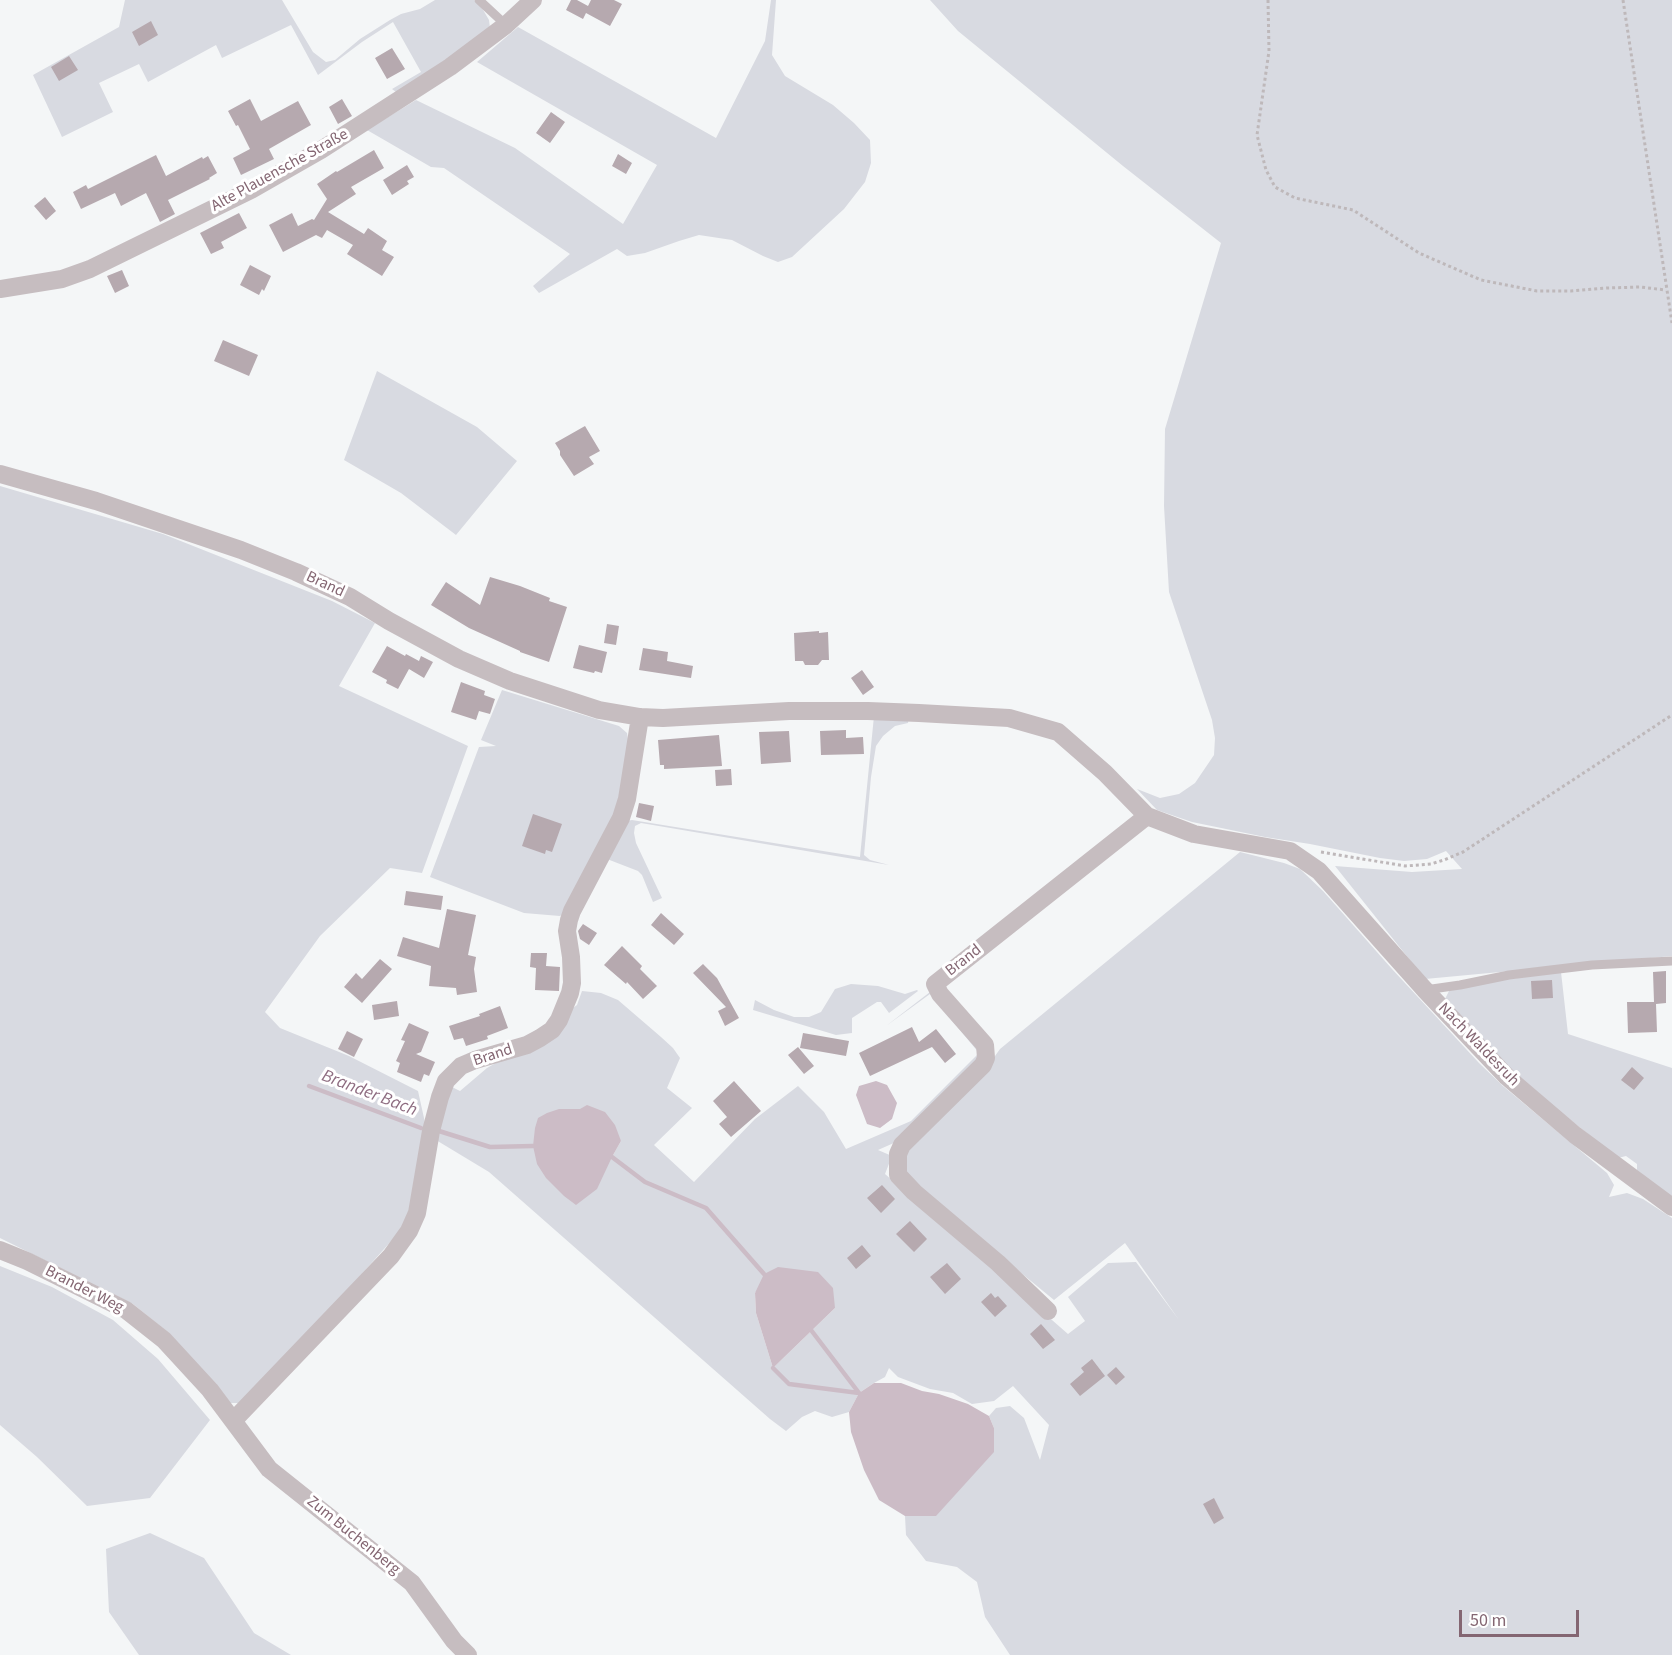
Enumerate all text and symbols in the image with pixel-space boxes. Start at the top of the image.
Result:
street label: Alte Plauensche Straße [208,125,352,217]
street label: Brand [303,568,347,602]
street label: Brand [942,941,986,981]
street label: Nach Waldesruh [1433,999,1523,1091]
street label: Brand [471,1041,515,1071]
water label: Brander Bach [318,1066,420,1122]
street label: Brander Weg [42,1262,126,1318]
street label: Zum Buchenberg [302,1493,404,1579]
scale bar [1462,1598,1582,1636]
text: 50 m [1470,1608,1506,1633]

